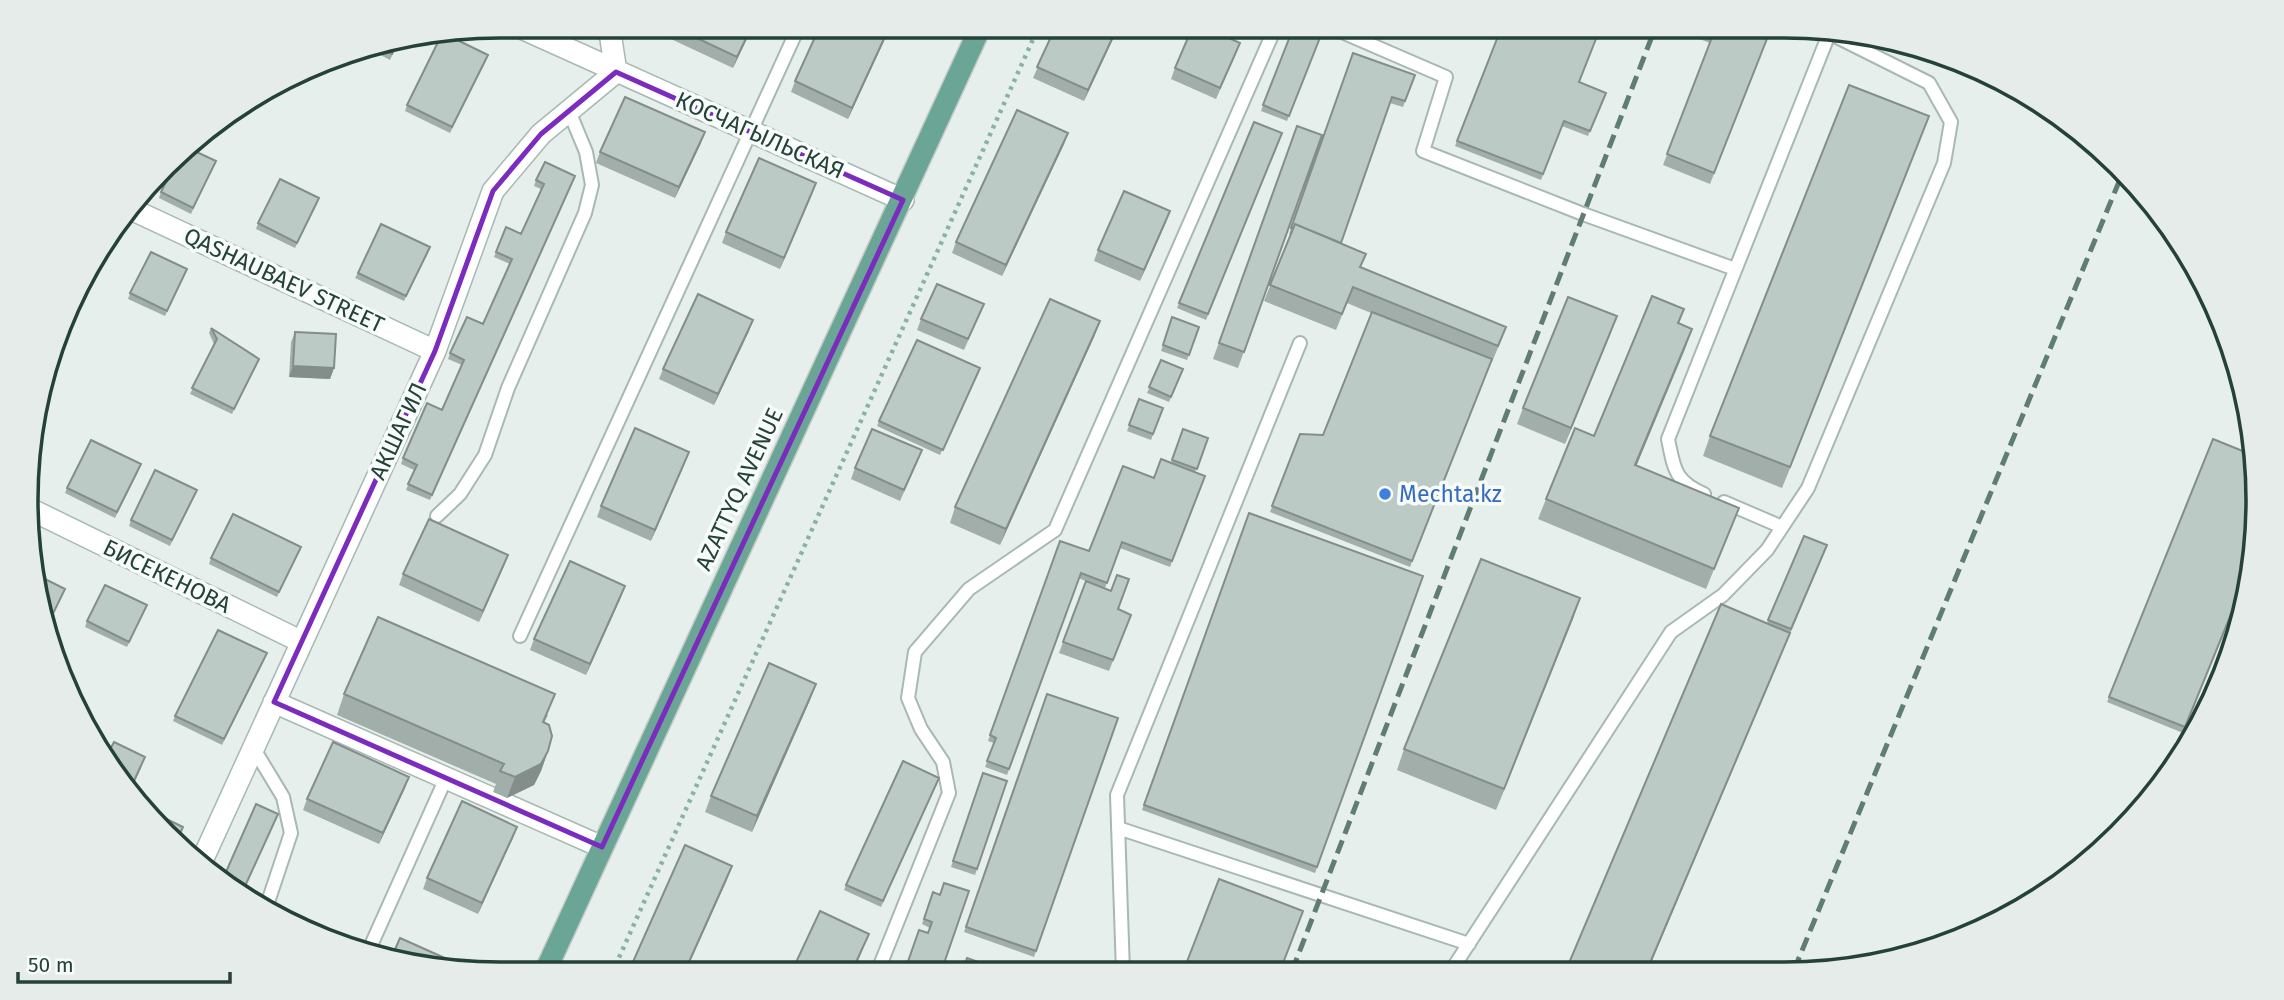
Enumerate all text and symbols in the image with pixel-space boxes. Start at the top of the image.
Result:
street label: КОСЧАГЫЛЬСКАЯ [671,85,849,185]
street label: QASHAUBAEV STREET [179,221,389,339]
street label: АКШАГИЛ [363,378,433,484]
street label: AZATTYQ AVENUE [689,403,789,575]
place label: Mechta.kz [1399,480,1502,508]
marker: Mechta.kz [1377,486,1393,502]
street label: БИСЕКЕНОВА [99,533,236,619]
scale bar [18,940,229,984]
text: 50 m [28,952,74,978]

